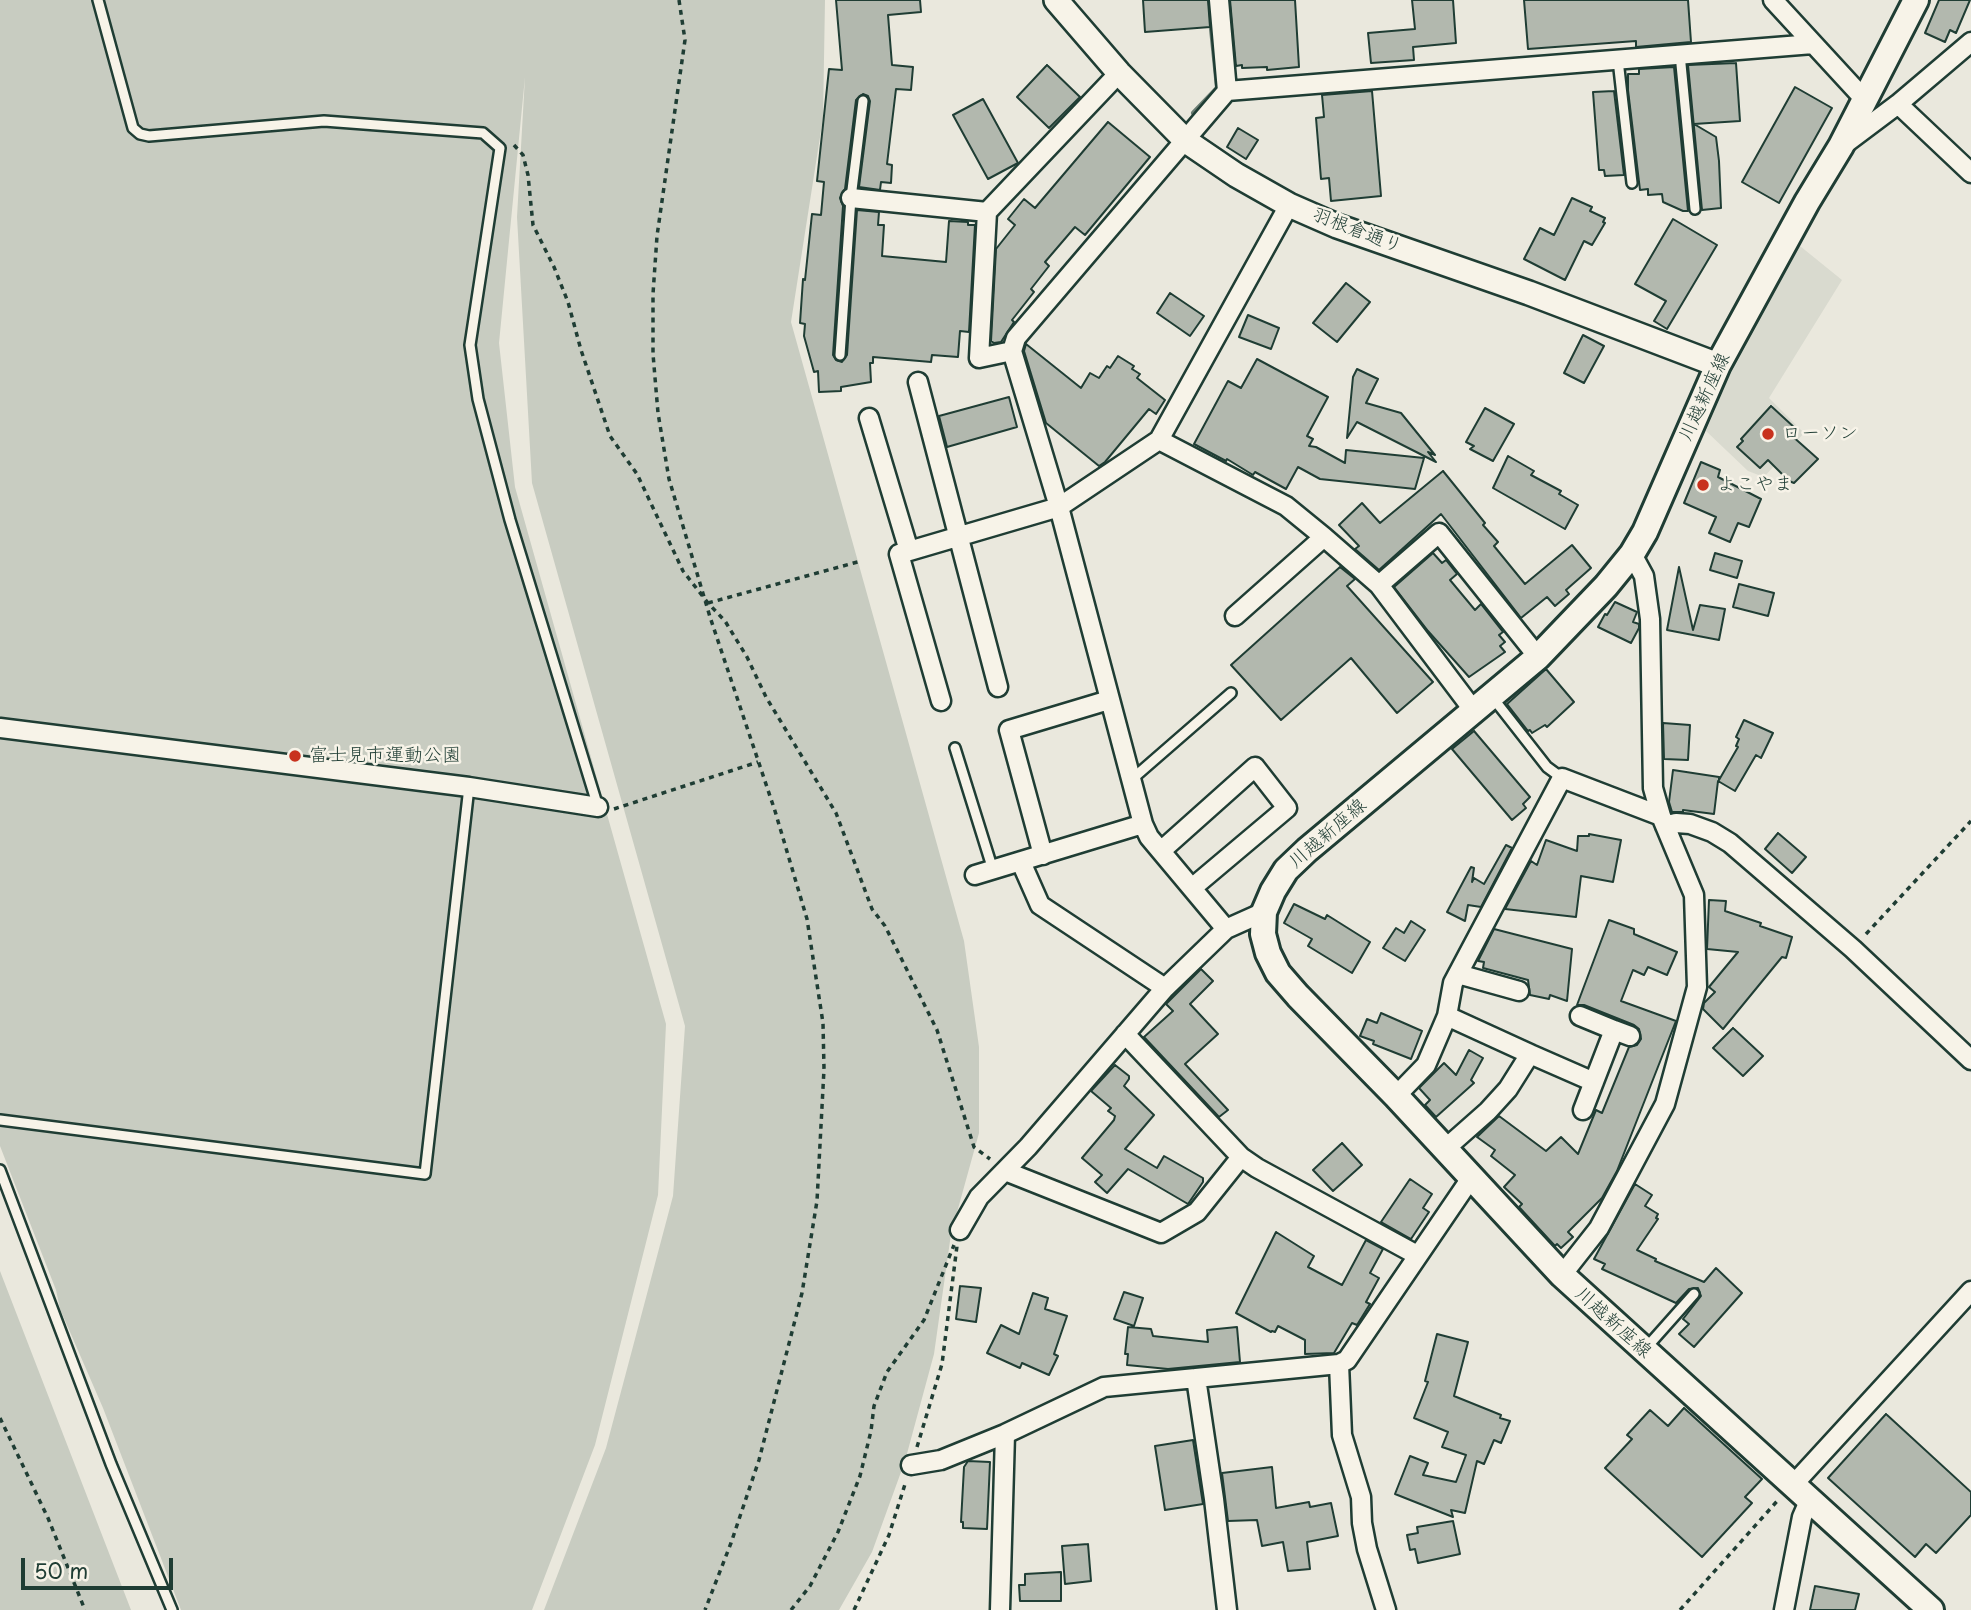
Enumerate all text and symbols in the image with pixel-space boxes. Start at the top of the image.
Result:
street label: 羽根倉通り [1309,203,1405,259]
street label: 川越新座線 [1675,349,1735,445]
place label: ローソン [1782,423,1858,445]
marker: ローソン [1760,426,1776,442]
place label: よこやま [1717,474,1793,496]
marker: よこやま [1695,477,1711,493]
place label: 富士見市運動公園 [309,745,461,767]
marker: 富士見市運動公園 [287,748,303,764]
street label: 川越新座線 [1285,794,1371,874]
street label: 川越新座線 [1570,1283,1656,1363]
scale bar [24,1544,177,1588]
text: 50 m [34,1554,88,1586]

